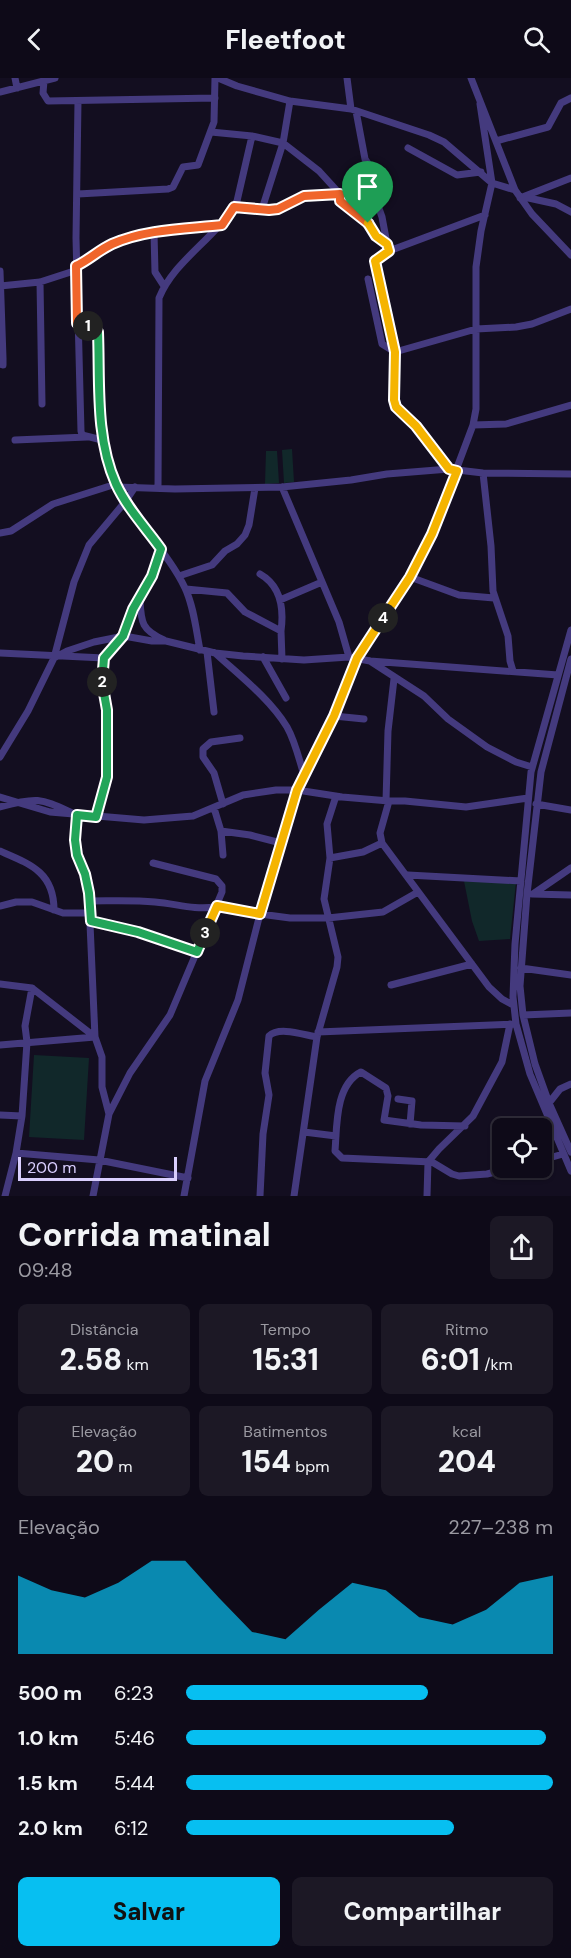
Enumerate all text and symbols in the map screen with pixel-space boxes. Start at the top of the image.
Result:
text: Fleetfoot [225,22,346,57]
icon: back [18,23,51,56]
icon: search [520,23,553,56]
pin [342,161,393,223]
icon: arrive [351,170,384,203]
pin: 1 [73,311,103,341]
text: 1 [85,315,91,336]
pin: 4 [368,603,398,633]
text: 4 [378,607,388,628]
pin: 2 [87,667,117,697]
text: 2 [97,671,107,692]
pin: 3 [190,918,220,948]
text: 3 [200,922,210,943]
map controls [492,1118,552,1178]
button: locate [492,1118,552,1178]
scale bar [18,1154,177,1182]
text: 200 m [27,1157,76,1178]
text: Corrida matinal [18,1213,271,1256]
button: share [490,1216,553,1279]
text: 09:48 [18,1257,73,1283]
text: Distância [70,1319,138,1340]
text: Tempo [260,1319,311,1340]
text: Ritmo [445,1319,489,1340]
text: 2.58 [59,1340,122,1379]
text: 15:31 [252,1340,319,1379]
text: 6:01 [421,1340,480,1379]
text: km [122,1354,149,1375]
text: /km [480,1354,513,1375]
text: Elevação [71,1421,137,1442]
text: Batimentos [243,1421,328,1442]
text: kcal [452,1421,481,1442]
text: 20 [76,1442,114,1481]
text: 154 [242,1442,291,1481]
text: 204 [438,1442,496,1481]
text: m [114,1456,133,1477]
text: bpm [291,1456,329,1477]
text: Elevação [18,1514,100,1540]
text: 227–238 m [448,1514,553,1540]
text: 500 m [18,1680,82,1706]
text: 6:23 [114,1680,154,1706]
text: 1.0 km [18,1725,79,1751]
text: 5:46 [114,1725,155,1751]
text: 1.5 km [18,1770,78,1796]
text: 5:44 [114,1770,155,1796]
text: 2.0 km [18,1815,83,1841]
text: 6:12 [114,1815,148,1841]
button: Salvar [18,1877,280,1946]
button: Compartilhar [292,1877,553,1946]

